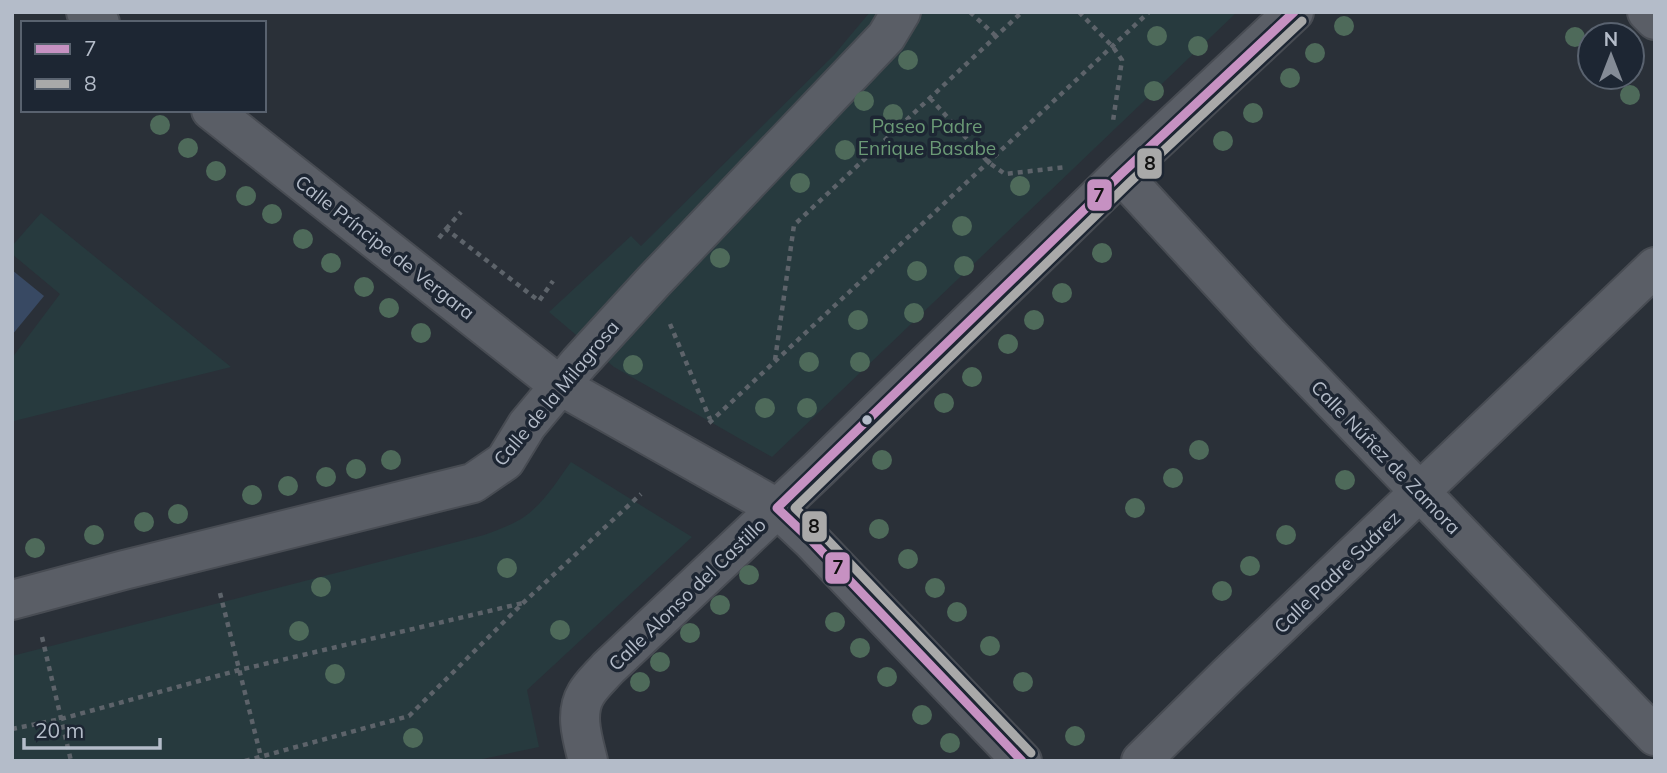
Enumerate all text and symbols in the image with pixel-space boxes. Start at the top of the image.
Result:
legend [21,21,266,112]
north arrow [1576,21,1646,91]
text: N [1604,27,1618,51]
text: 7 [84,35,97,61]
text: 8 [84,70,97,96]
park label: Paseo Padre Enrique Basabe [858,114,996,160]
line badge: 8 [1136,147,1163,180]
text: 8 [1144,151,1156,175]
street label: Calle Príncipe de Vergara [291,170,479,324]
line badge: 7 [1086,178,1113,212]
text: 7 [1093,183,1105,207]
street label: Calle de la Milagrosa [488,315,624,471]
street label: Calle Núñez de Zamora [1306,375,1466,539]
unlabelled marker [860,413,874,427]
street label: Calle Padre Suárez [1269,506,1405,638]
line badge: 8 [801,510,828,543]
street label: Calle Alonso del Castillo [603,512,771,676]
text: 8 [808,514,820,538]
line badge: 7 [824,551,851,585]
text: 7 [832,555,844,579]
scale bar [24,706,161,750]
text: 20 m [35,717,84,743]

